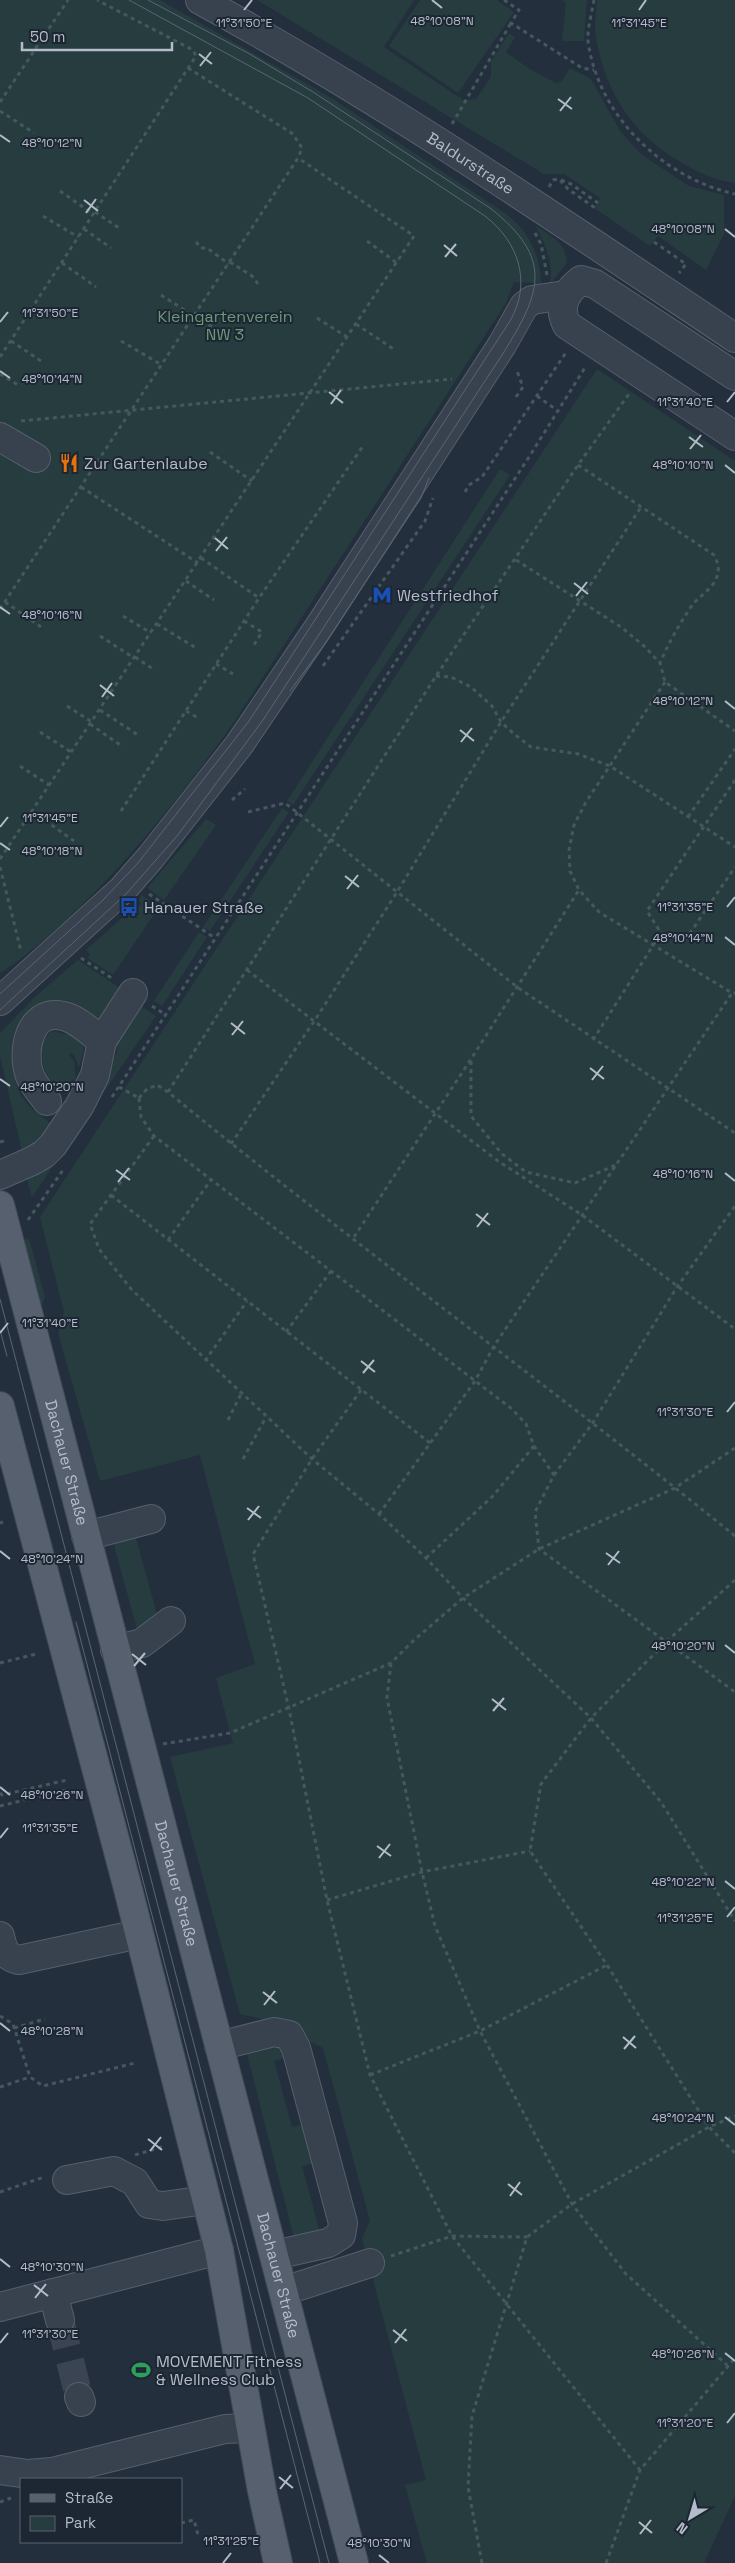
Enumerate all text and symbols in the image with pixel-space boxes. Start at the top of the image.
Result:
text: 48°10'08"N [410,13,474,29]
text: 11°31'50"E [216,15,272,31]
text: 11°31'45"E [611,15,667,31]
scale bar [22,20,172,52]
text: 50 m [30,27,65,46]
street label: Baldurstraße [423,127,518,199]
text: 48°10'12"N [22,135,82,151]
text: 48°10'08"N [651,221,715,237]
text: 11°31'50"E [22,305,78,321]
park label: Kleingartenverein NW 3 [157,306,293,345]
text: 48°10'14"N [22,371,82,387]
text: 11°31'40"E [657,394,713,410]
restaurant icon: Zur Gartenlaube [58,452,80,474]
place label: Zur Gartenlaube [84,453,208,474]
text: 48°10'10"N [652,457,714,473]
metro station icon: Westfriedhof [371,584,393,606]
place label: Westfriedhof [397,585,499,606]
text: 48°10'16"N [22,607,82,623]
text: 48°10'12"N [653,693,713,709]
text: 11°31'45"E [22,810,78,826]
text: 48°10'18"N [22,843,82,859]
bus stop icon: Hanauer Straße [118,896,140,918]
place label: Hanauer Straße [144,897,264,918]
text: 11°31'35"E [657,899,713,915]
text: 48°10'14"N [653,930,713,946]
text: 48°10'20"N [20,1079,84,1095]
text: 48°10'16"N [653,1166,713,1182]
text: 11°31'40"E [22,1315,78,1331]
street label: Dachauer Straße [40,1397,93,1528]
text: 11°31'30"E [657,1404,713,1420]
text: 48°10'24"N [21,1551,83,1567]
text: 48°10'20"N [651,1638,715,1654]
text: 48°10'26"N [21,1787,83,1803]
street label: Dachauer Straße [150,1818,203,1949]
text: 11°31'35"E [22,1820,78,1836]
text: 48°10'22"N [652,1874,714,1890]
text: 11°31'25"E [657,1910,713,1926]
text: 48°10'28"N [20,2023,84,2039]
text: 48°10'24"N [652,2110,714,2126]
street label: Dachauer Straße [252,2210,305,2340]
text: 48°10'30"N [20,2259,84,2275]
text: 11°31'30"E [22,2326,78,2342]
text: 48°10'26"N [652,2346,714,2362]
place label: MOVEMENT Fitness & Wellness Club [156,2351,302,2390]
sports icon: MOVEMENT Fitness & Wellness Club [130,2359,152,2381]
text: 11°31'20"E [657,2415,713,2431]
legend [20,2478,182,2543]
text: Straße [65,2488,114,2507]
north arrow [665,2493,715,2543]
text: Park [65,2513,96,2532]
text: N [673,2518,691,2538]
text: 11°31'25"E [203,2533,259,2549]
text: 48°10'30"N [347,2535,411,2551]

